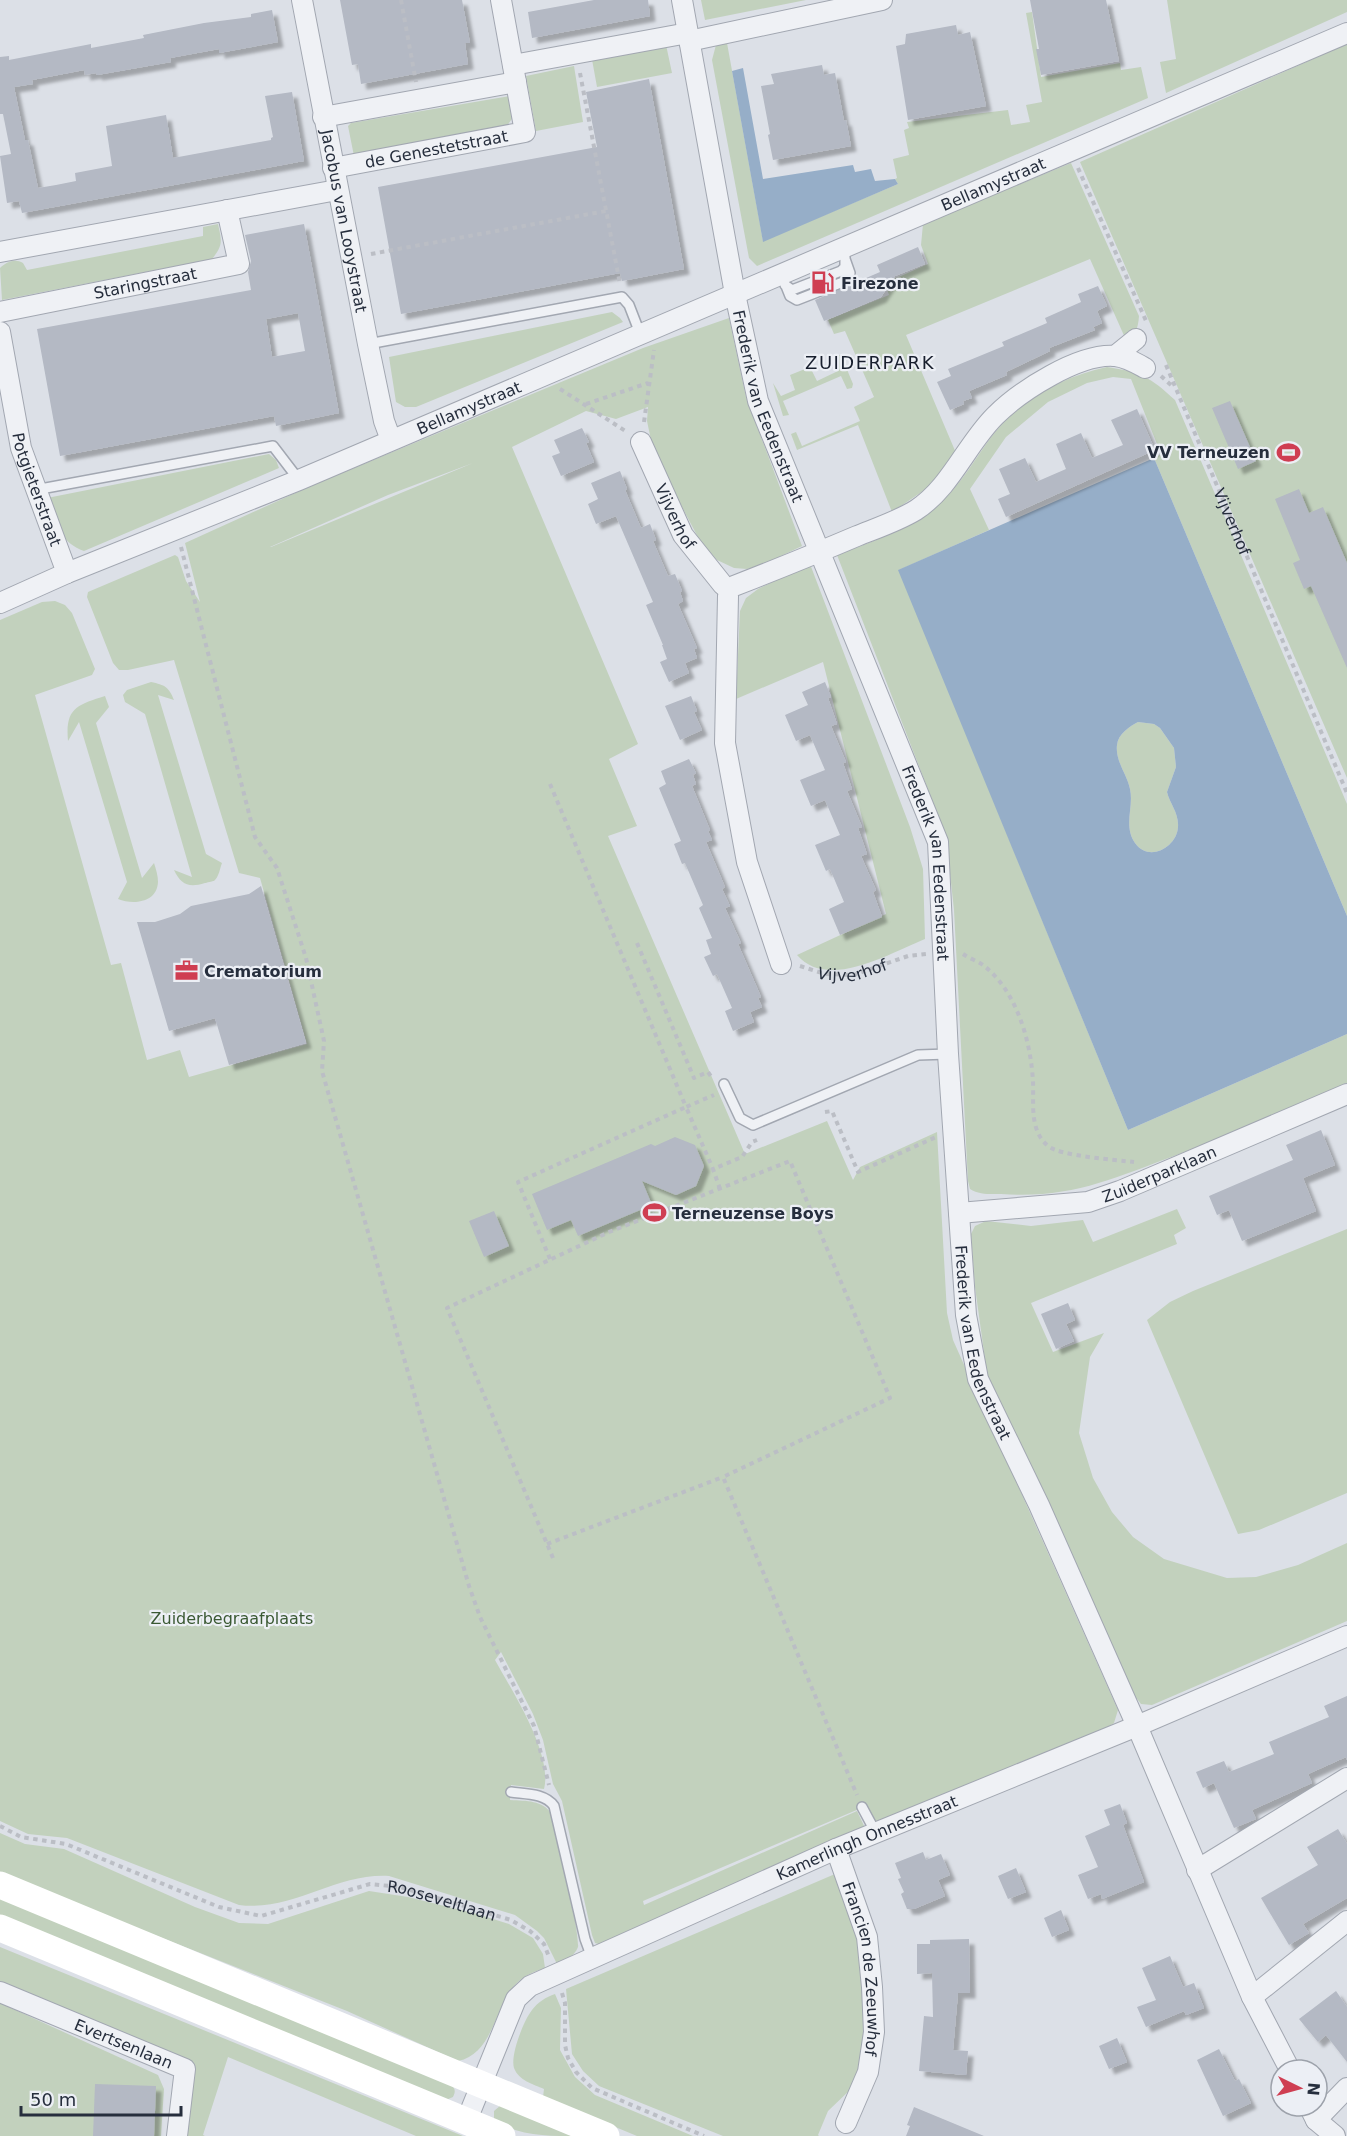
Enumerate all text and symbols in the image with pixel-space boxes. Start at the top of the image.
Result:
street label: de Genestetstraat [363,126,509,171]
street label: Jacobus van Looystraat [317,127,371,314]
street label: Bellamystraat [938,153,1048,215]
street label: Staringstraat [92,263,198,302]
fuel station icon: Firezone [810,270,836,296]
place label: Firezone [841,274,919,293]
street label: Frederik van Eedenstraat [729,308,808,505]
district label: ZUIDERPARK [805,352,935,373]
street label: Bellamystraat [414,377,524,438]
street label: Potgieterstraat [9,431,66,549]
sports icon: VV Terneuzen [1275,439,1301,465]
place label: VV Terneuzen [1147,443,1270,462]
street label: Vijverhof [652,481,700,553]
street label: Vijverhof [1210,485,1255,558]
street label: Frederik van Eedenstraat [898,762,953,961]
street label: Vijverhof [815,955,890,985]
office icon: Crematorium [173,958,199,984]
place label: Crematorium [204,962,322,981]
street label: Zuiderparklaan [1100,1141,1219,1206]
sports icon: Terneuzense Boys [641,1200,667,1226]
place label: Terneuzense Boys [672,1204,834,1223]
street label: Frederik van Eedenstraat [952,1245,1015,1443]
park label: Zuiderbegraafplaats [151,1609,313,1628]
street label: Kamerlingh Onnesstraat [773,1791,960,1884]
street label: Rooseveltlaan [386,1876,498,1925]
street label: Francien de Zeeuwhof [839,1879,884,2058]
street label: Evertsenlaan [72,2015,176,2072]
north arrow [1269,2058,1329,2118]
scale bar [21,2079,182,2117]
text: N [1303,2082,1323,2097]
text: 50 m [30,2089,76,2110]

